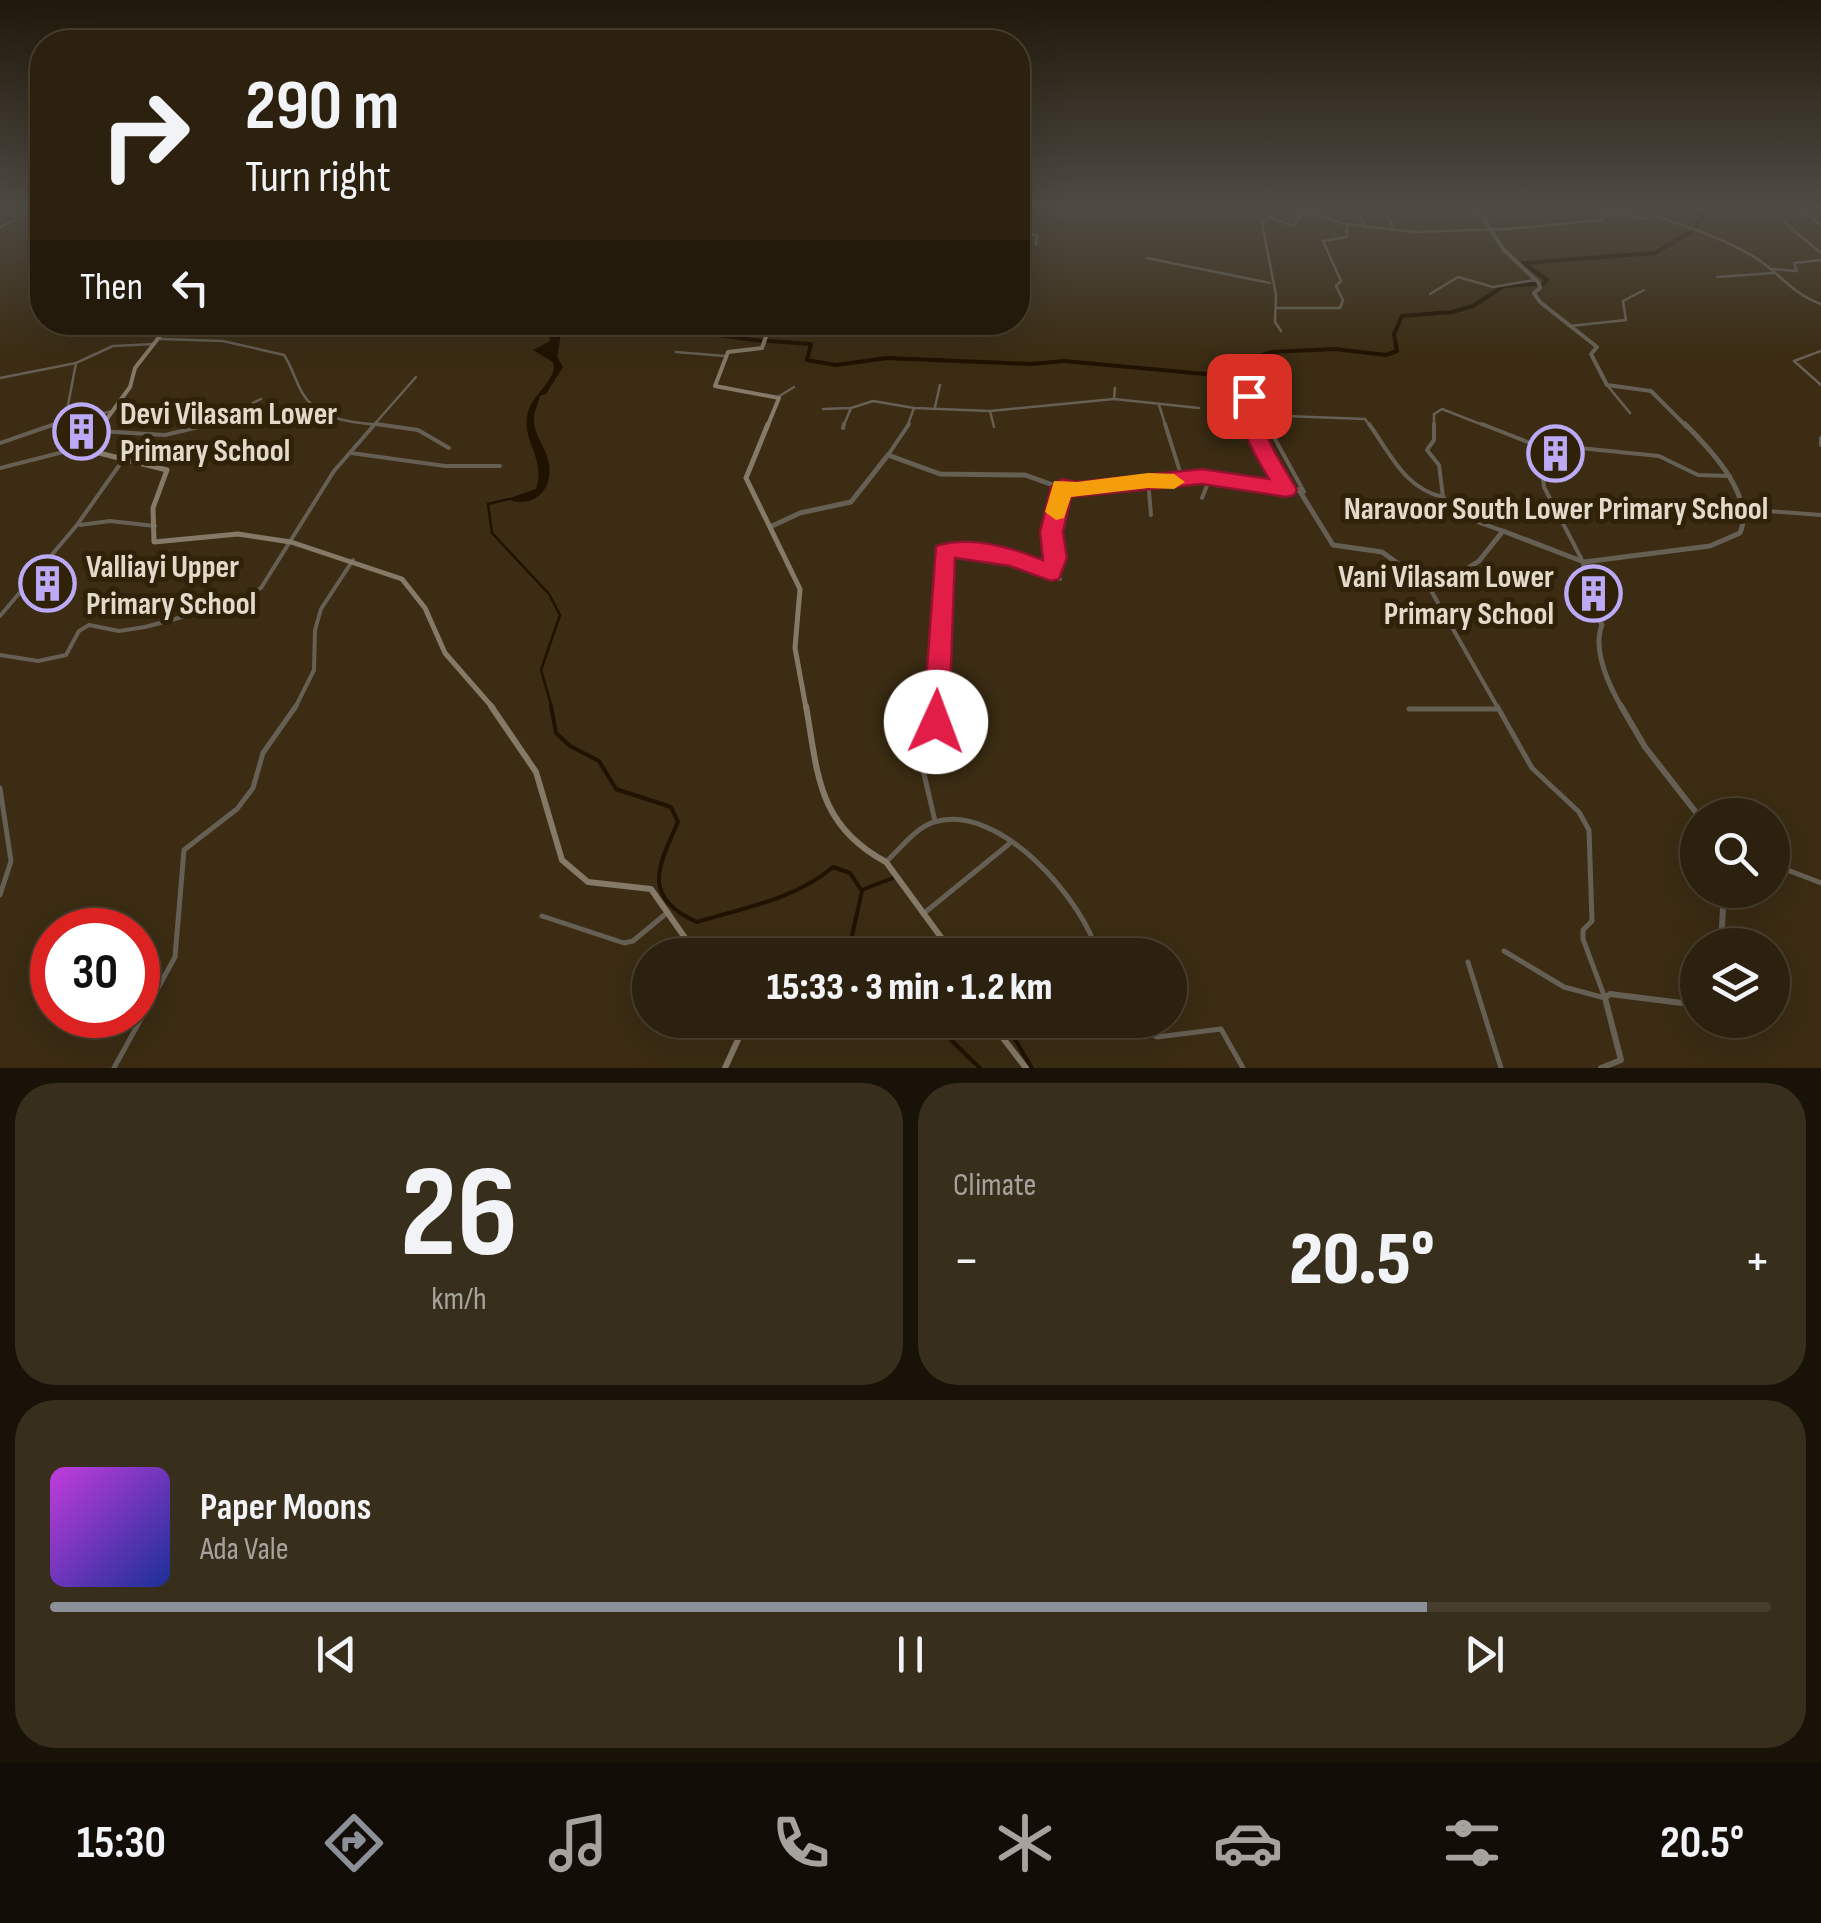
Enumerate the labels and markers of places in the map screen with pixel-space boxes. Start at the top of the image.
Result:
pin [1207,354,1292,439]
place label: Devi Vilasam Lower Primary School [120,395,337,471]
building icon: Devi Vilasam Lower Primary School [51,401,111,461]
building icon: Naravoor South Lower Primary School [1526,424,1586,484]
place label: Naravoor South Lower Primary School [1344,490,1768,529]
place label: Valliayi Upper Primary School [86,548,256,624]
building icon: Valliayi Upper Primary School [17,554,77,614]
place label: Vani Vilasam Lower Primary School [1338,558,1554,634]
building icon: Vani Vilasam Lower Primary School [1563,564,1623,624]

